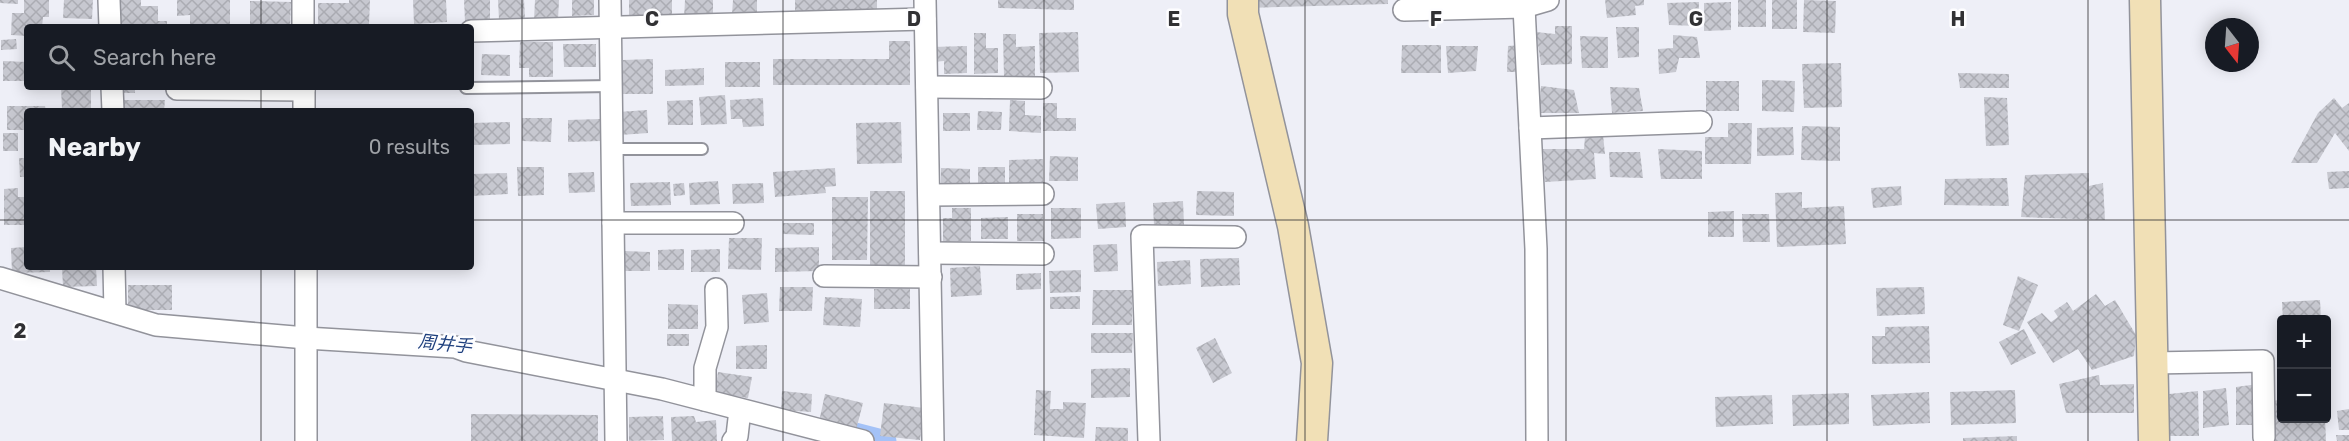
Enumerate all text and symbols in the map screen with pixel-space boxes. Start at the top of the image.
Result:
text: C [645,7,659,31]
text: D [907,7,921,31]
text: E [1168,7,1180,31]
text: F [1430,7,1442,31]
text: G [1689,7,1703,31]
text: H [1951,7,1965,31]
north arrow [2205,18,2259,72]
search box [24,24,474,90]
icon: search [45,41,78,74]
text: Search here [93,44,216,71]
text: Nearby [48,132,141,163]
text: 0 results [369,135,450,159]
map controls [2277,315,2331,423]
button: + [2277,315,2331,369]
text: 2 [14,319,27,343]
water label: 周井手 [417,330,474,358]
button: − [2277,369,2331,423]

